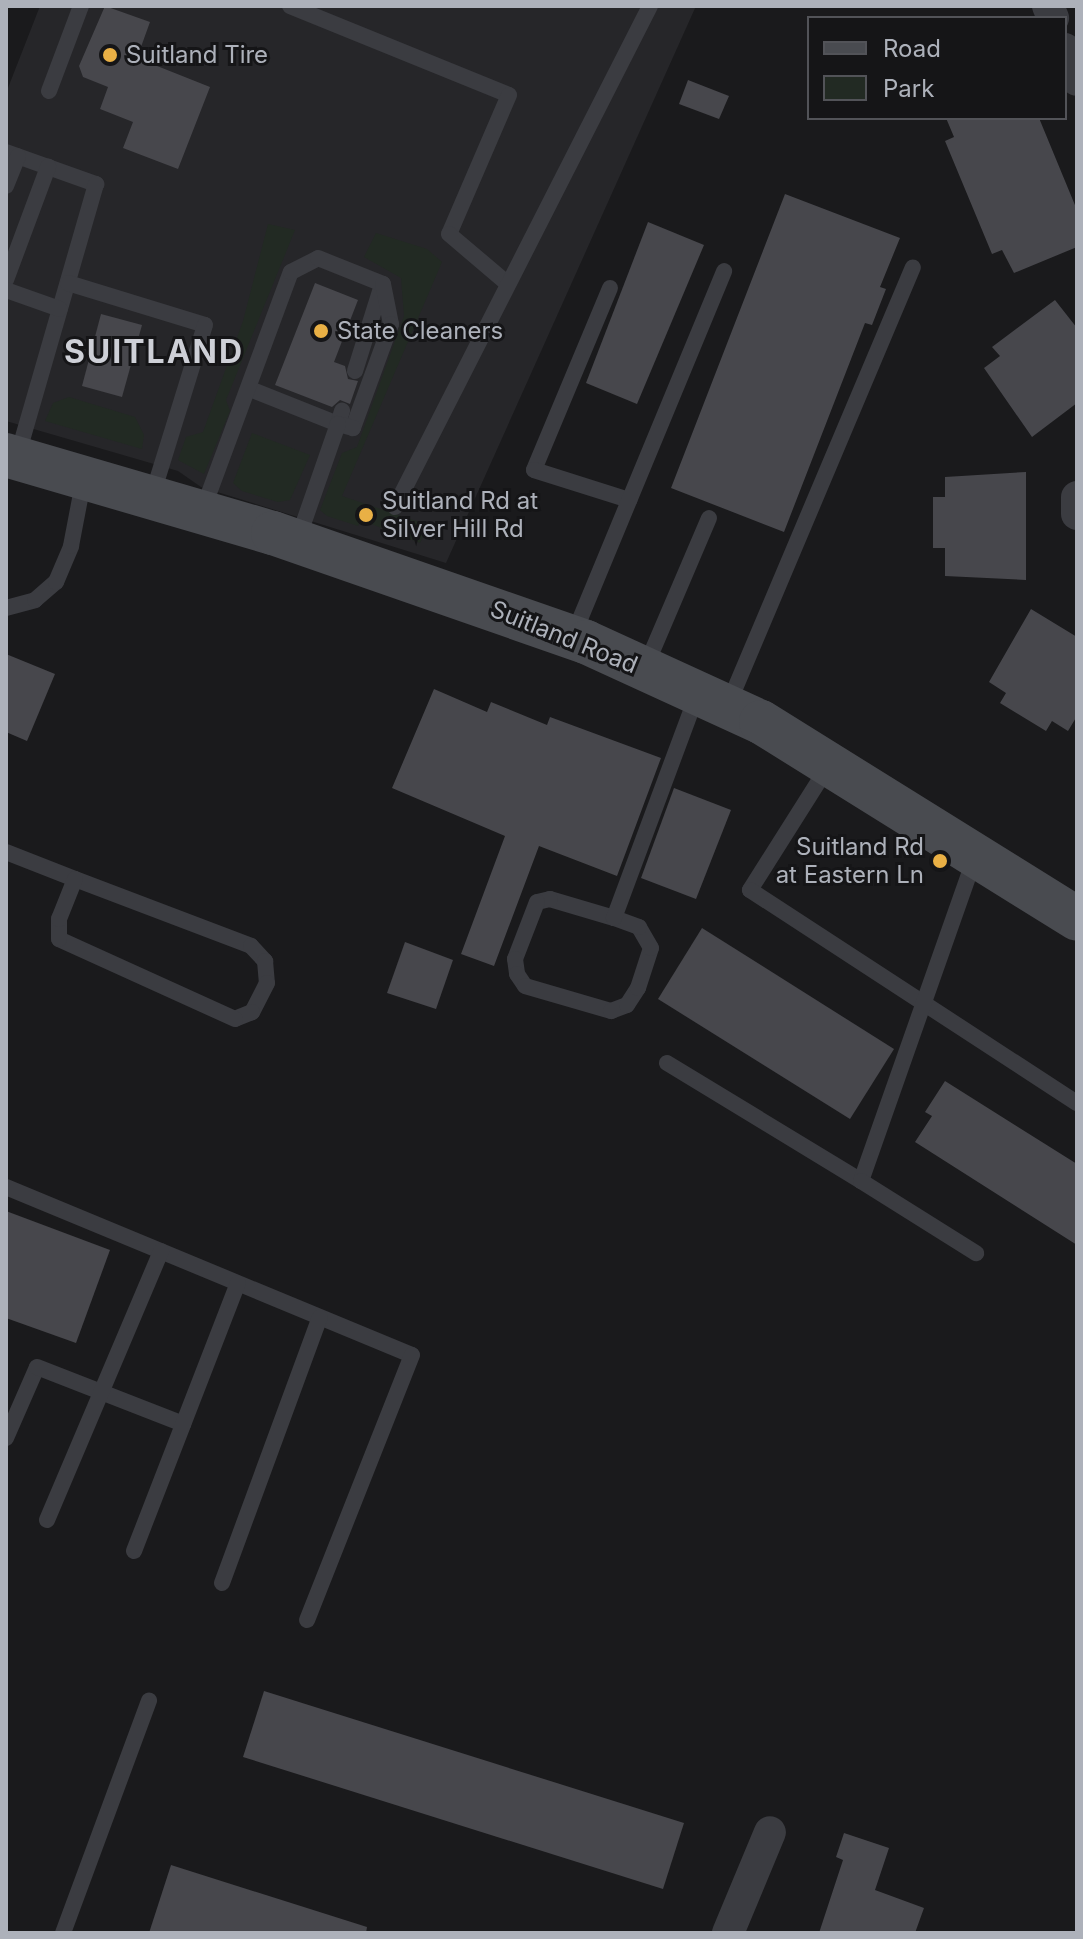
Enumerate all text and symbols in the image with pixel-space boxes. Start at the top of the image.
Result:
legend [807,16,1067,120]
text: Road [883,34,941,63]
place label: Suitland Tire [126,41,268,69]
marker: Suitland Tire [101,46,119,64]
text: Park [883,74,934,103]
place label: State Cleaners [337,317,503,345]
marker: State Cleaners [312,322,330,340]
district label: SUITLAND [64,333,244,371]
place label: Suitland Rd at Silver Hill Rd [382,487,538,543]
marker: Suitland Rd at Silver Hill Rd [357,506,375,524]
street label: Suitland Road [486,594,642,680]
place label: Suitland Rd at Eastern Ln [776,833,924,889]
marker: Suitland Rd at Eastern Ln [931,852,949,870]

